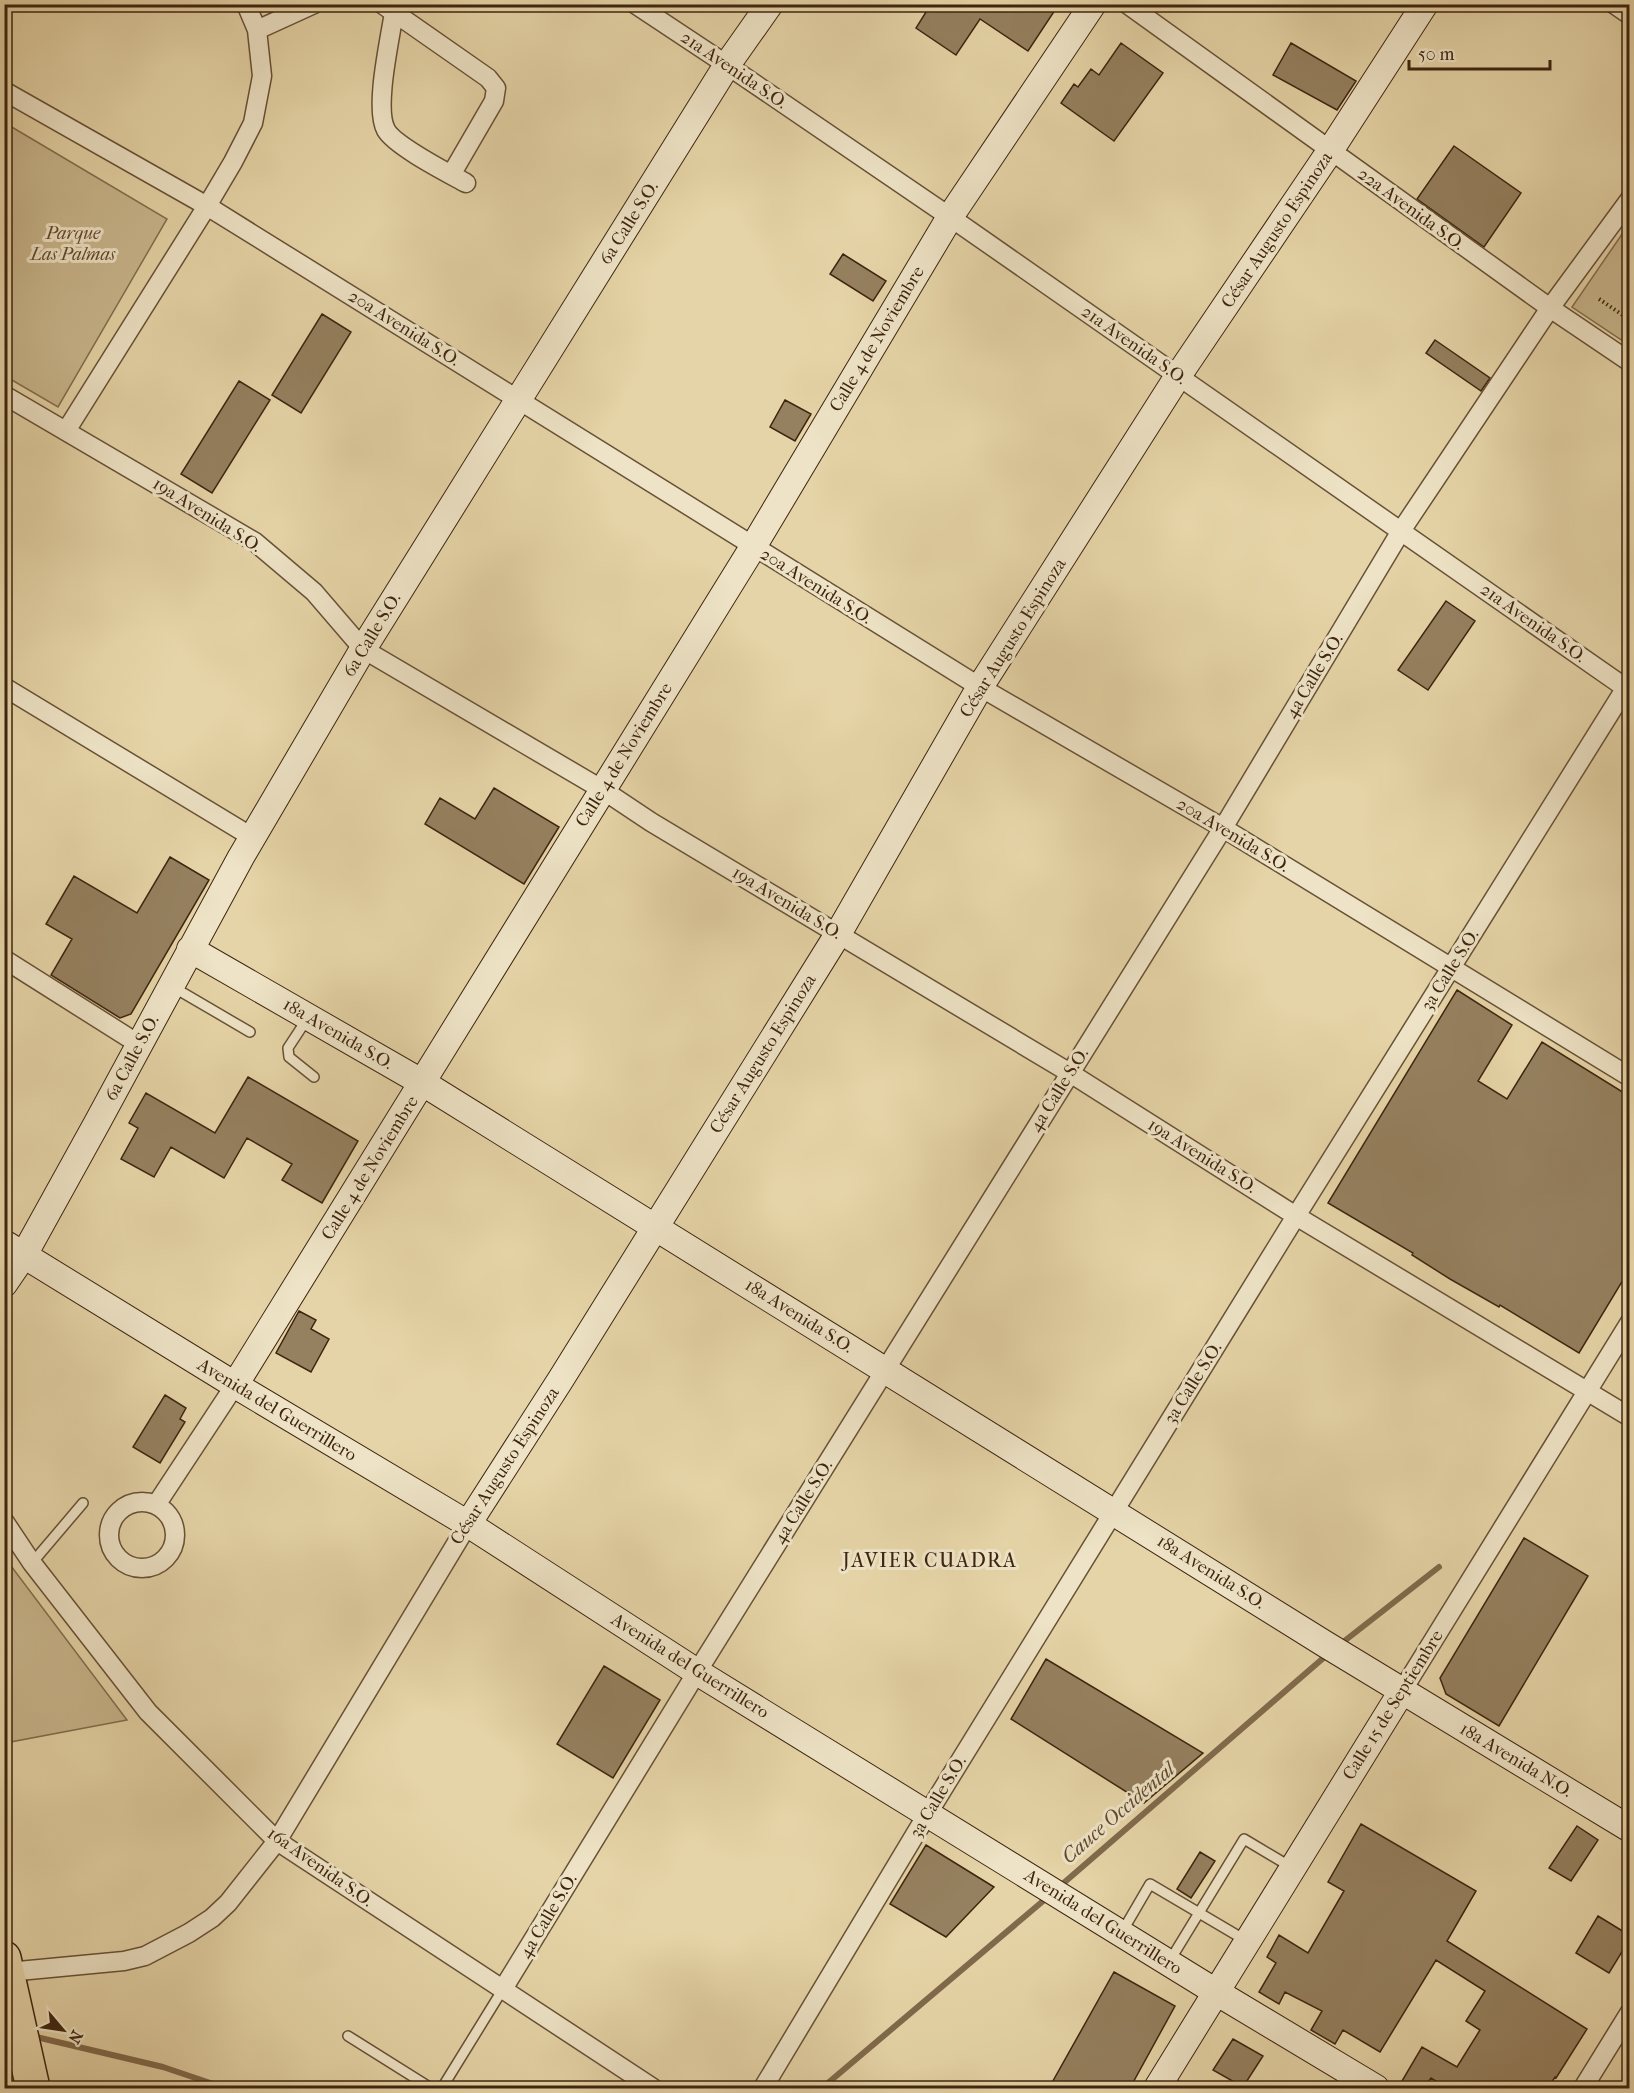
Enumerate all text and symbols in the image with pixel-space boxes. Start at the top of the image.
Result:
street label: 21a Avenida S.O. [677,27,791,113]
scale bar [1409,33,1550,71]
text: 50 m [1418,44,1455,65]
street label: César Augusto Espinoza [1217,147,1337,312]
street label: 22a Avenida S.O. [1354,163,1468,255]
street label: 6a Calle S.O. [595,177,663,269]
park label: Parque Las Palmas [29,223,116,265]
street label: Calle 4 de Noviembre [825,262,929,416]
street label: 20a Avenida S.O. [344,285,464,371]
street label: 21a Avenida S.O. [1077,301,1191,389]
street label: 19a Avenida S.O. [149,473,265,557]
street label: 20a Avenida S.O. [756,543,876,629]
street label: César Augusto Espinoza [955,554,1071,721]
street label: 21a Avenida S.O. [1476,579,1590,667]
street label: 6a Calle S.O. [339,589,405,681]
street label: 4a Calle S.O. [1280,630,1348,722]
street label: Calle 4 de Noviembre [571,679,677,831]
street label: 20a Avenida S.O. [1173,793,1293,877]
street label: 19a Avenida S.O. [728,862,846,944]
street label: 3a Calle S.O. [1417,925,1483,1015]
street label: César Augusto Espinoza [705,970,821,1137]
street label: 18a Avenida S.O. [279,994,397,1074]
street label: 6a Calle S.O. [101,1011,163,1105]
street label: 4a Calle S.O. [1025,1044,1093,1136]
street label: Calle 4 de Noviembre [317,1092,423,1244]
street label: 19a Avenida S.O. [1144,1114,1260,1198]
street label: 18a Avenida S.O. [741,1274,857,1358]
street label: 3a Calle S.O. [1160,1338,1226,1428]
street label: Avenida del Guerrillero [193,1354,360,1466]
street label: César Augusto Espinoza [446,1383,564,1549]
street label: 4a Calle S.O. [769,1456,837,1548]
street label: 18a Avenida S.O. [1153,1530,1269,1614]
district label: JAVIER CUADRA [841,1549,1017,1572]
street label: Avenida del Guerrillero [607,1608,773,1723]
street label: Calle 15 de Septiembre [1338,1626,1448,1784]
street label: 18a Avenida N.O. [1456,1718,1576,1802]
street label: 3a Calle S.O. [905,1752,971,1842]
water label: Cauce Occidental [1057,1756,1181,1868]
street label: 16a Avenida S.O. [263,1823,377,1911]
street label: Avenida del Guerrillero [1020,1864,1186,1979]
street label: 4a Calle S.O. [514,1870,582,1962]
north arrow [33,2000,93,2060]
text: N [64,2027,87,2048]

